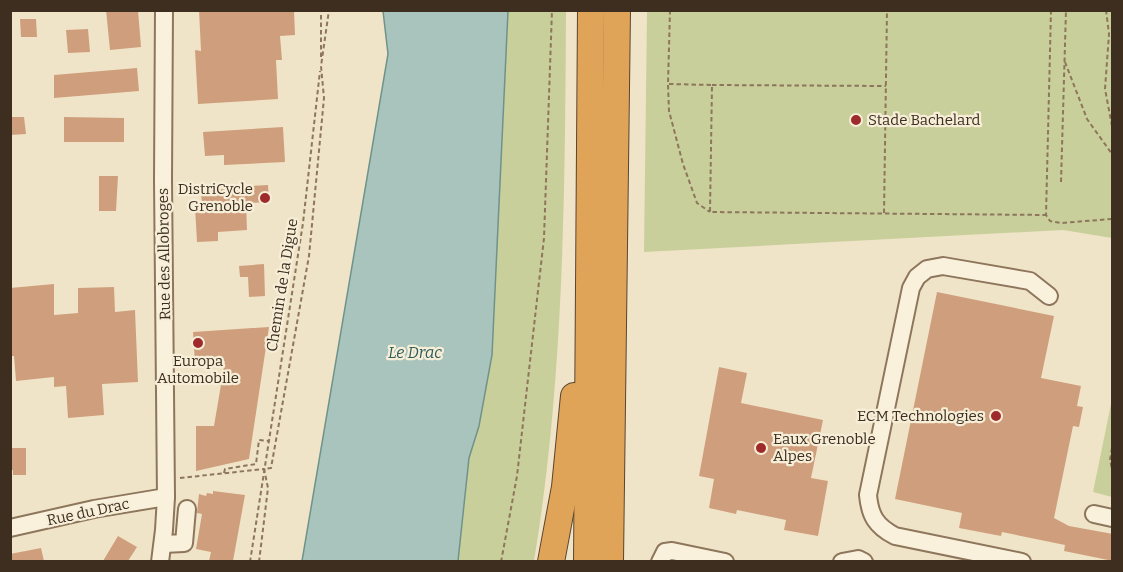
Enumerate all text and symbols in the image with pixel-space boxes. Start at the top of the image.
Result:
place label: Stade Bachelard [868,111,980,129]
marker: Stade Bachelard [849,113,863,127]
place label: DistriCycle Grenoble [178,180,253,215]
street label: Rue des Allobroges [154,188,174,320]
marker: DistriCycle Grenoble [258,191,272,205]
street label: Chemin de la Digue [263,217,301,353]
marker: Europa Automobile [191,336,205,350]
water label: Le Drac [388,343,442,362]
place label: Europa Automobile [157,352,239,387]
place label: ECM Technologies [857,407,984,425]
marker: ECM Technologies [989,409,1003,423]
place label: Eaux Grenoble Alpes [773,430,876,465]
marker: Eaux Grenoble Alpes [754,441,768,455]
street label: Rue du Drac [45,494,131,530]

